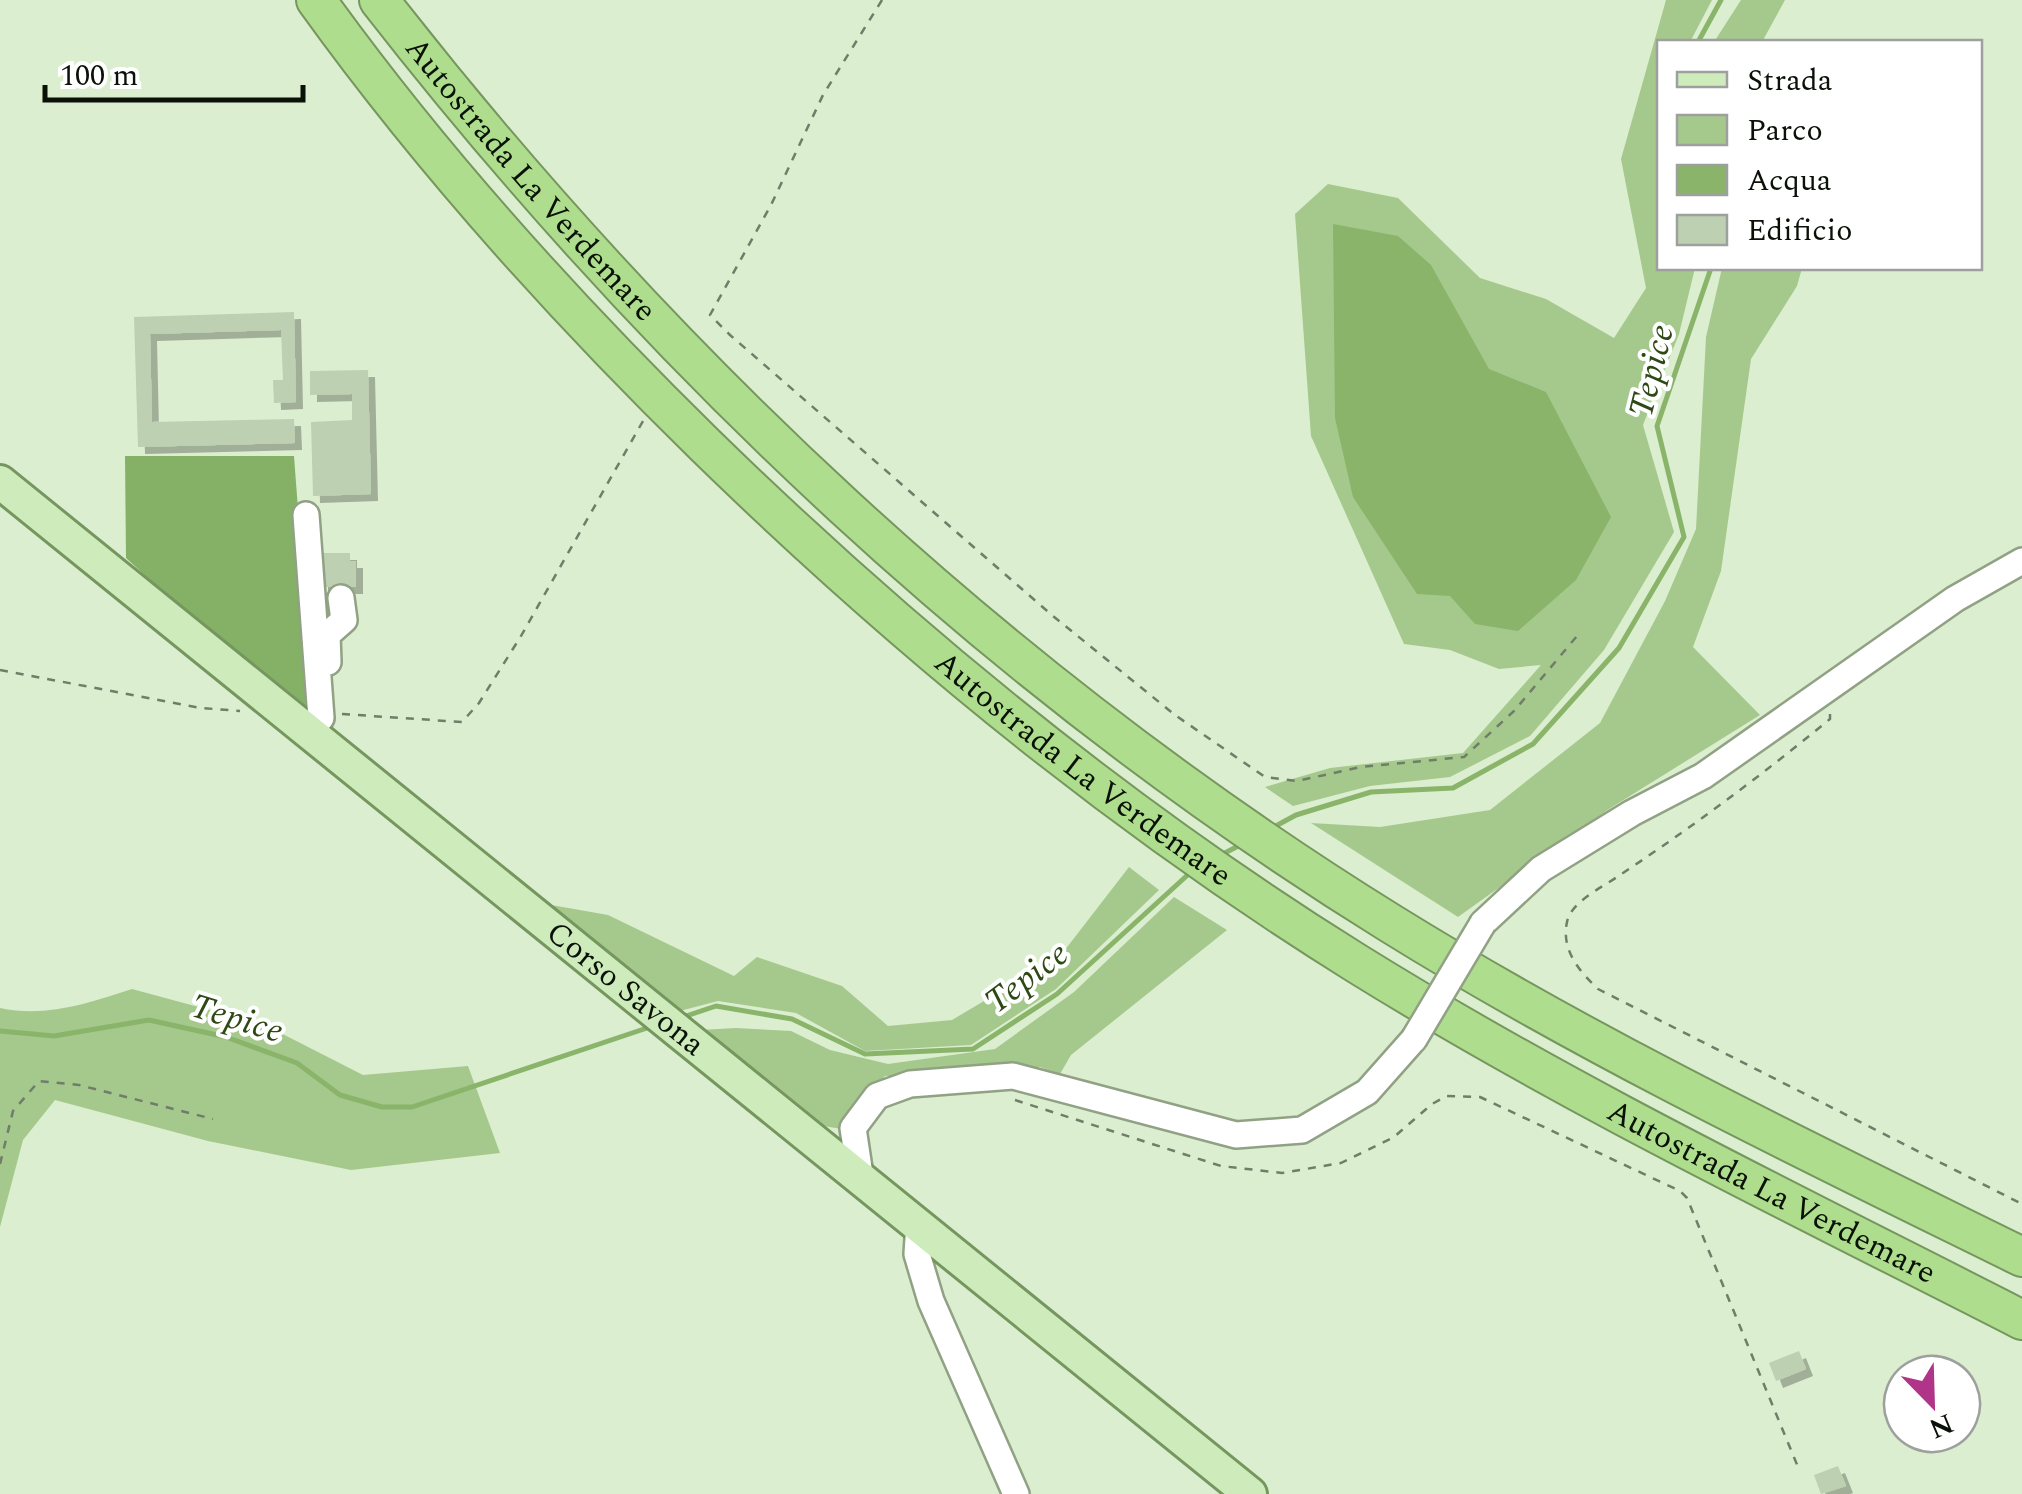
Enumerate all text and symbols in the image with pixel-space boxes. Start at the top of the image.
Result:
street label: Autostrada La Verdemare [393,26,669,333]
scale bar [45,40,302,102]
legend [1657,40,1982,270]
text: 100 m [60,53,138,99]
text: Strada [1747,58,1833,104]
text: Parco [1747,108,1823,154]
text: Acqua [1747,158,1832,204]
text: Edificio [1747,208,1852,254]
water label: Tepice [1615,319,1689,423]
street label: Autostrada La Verdemare [923,639,1242,899]
street label: Corso Savona [535,909,716,1068]
water label: Tepice [973,928,1081,1028]
water label: Tepice [184,980,290,1058]
street label: Autostrada La Verdemare [1598,1087,1945,1297]
north arrow [1882,1354,1982,1454]
text: N [1922,1401,1960,1450]

